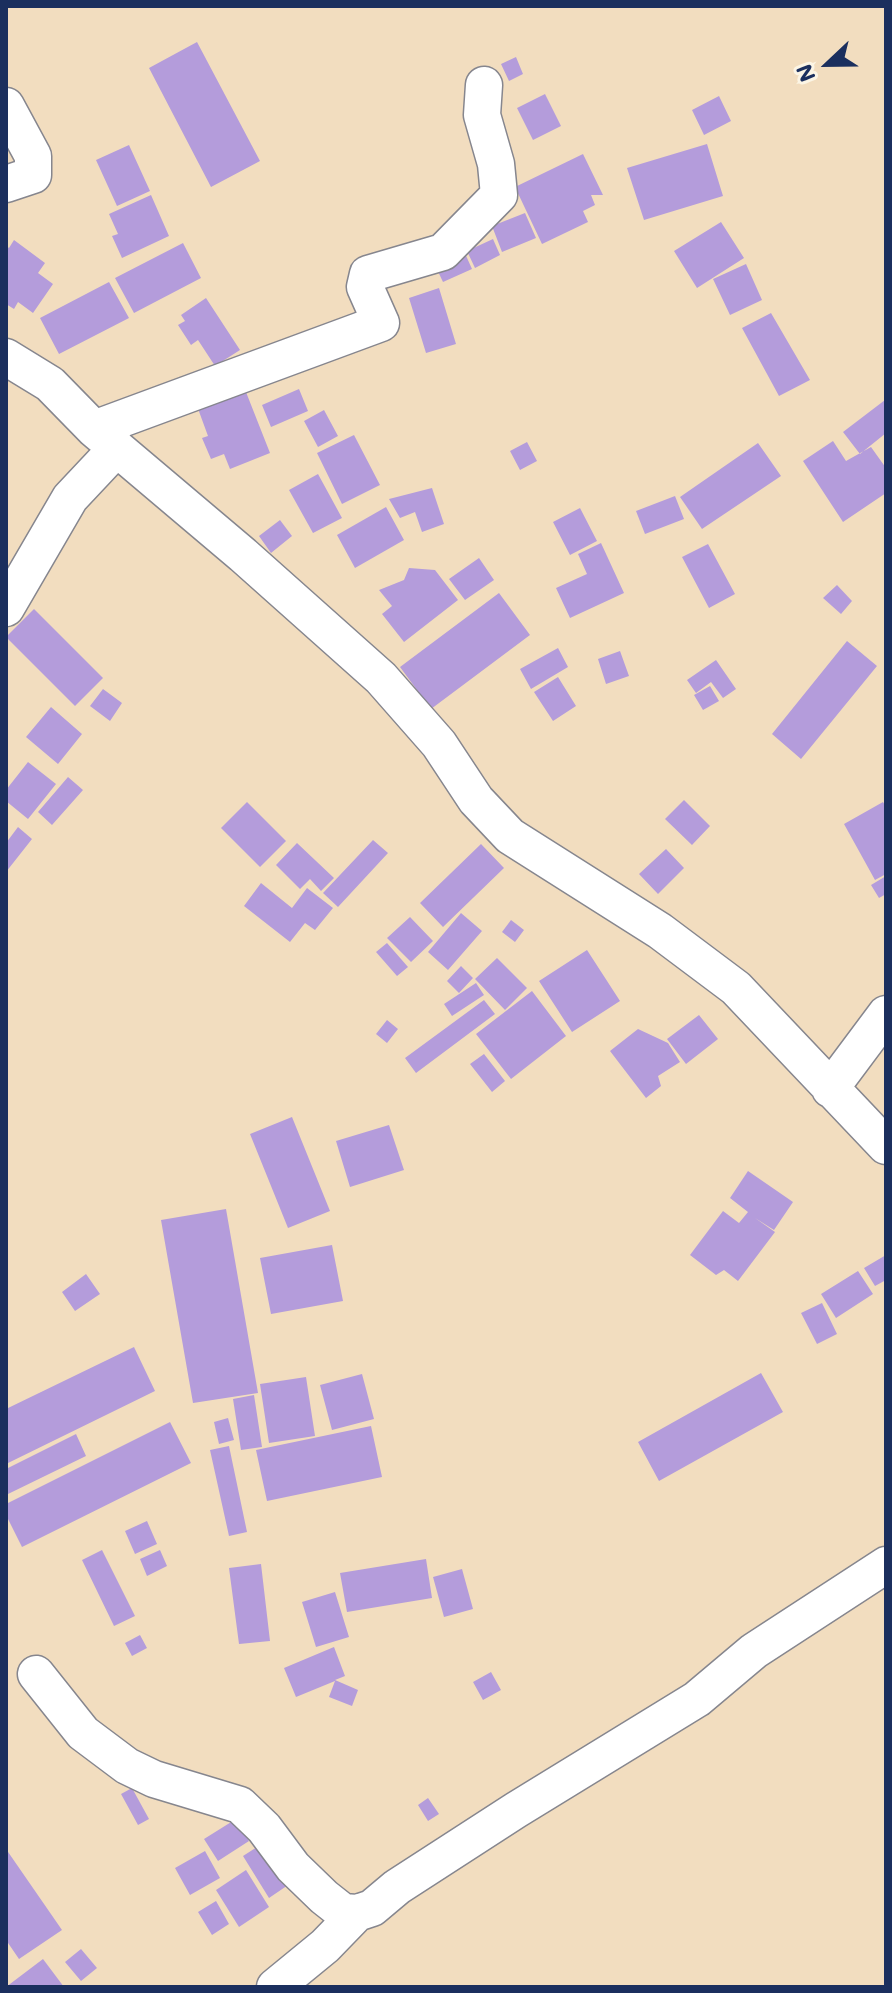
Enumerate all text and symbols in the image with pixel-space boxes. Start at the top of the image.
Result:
north arrow [788,24,868,104]
text: N [789,60,822,86]

